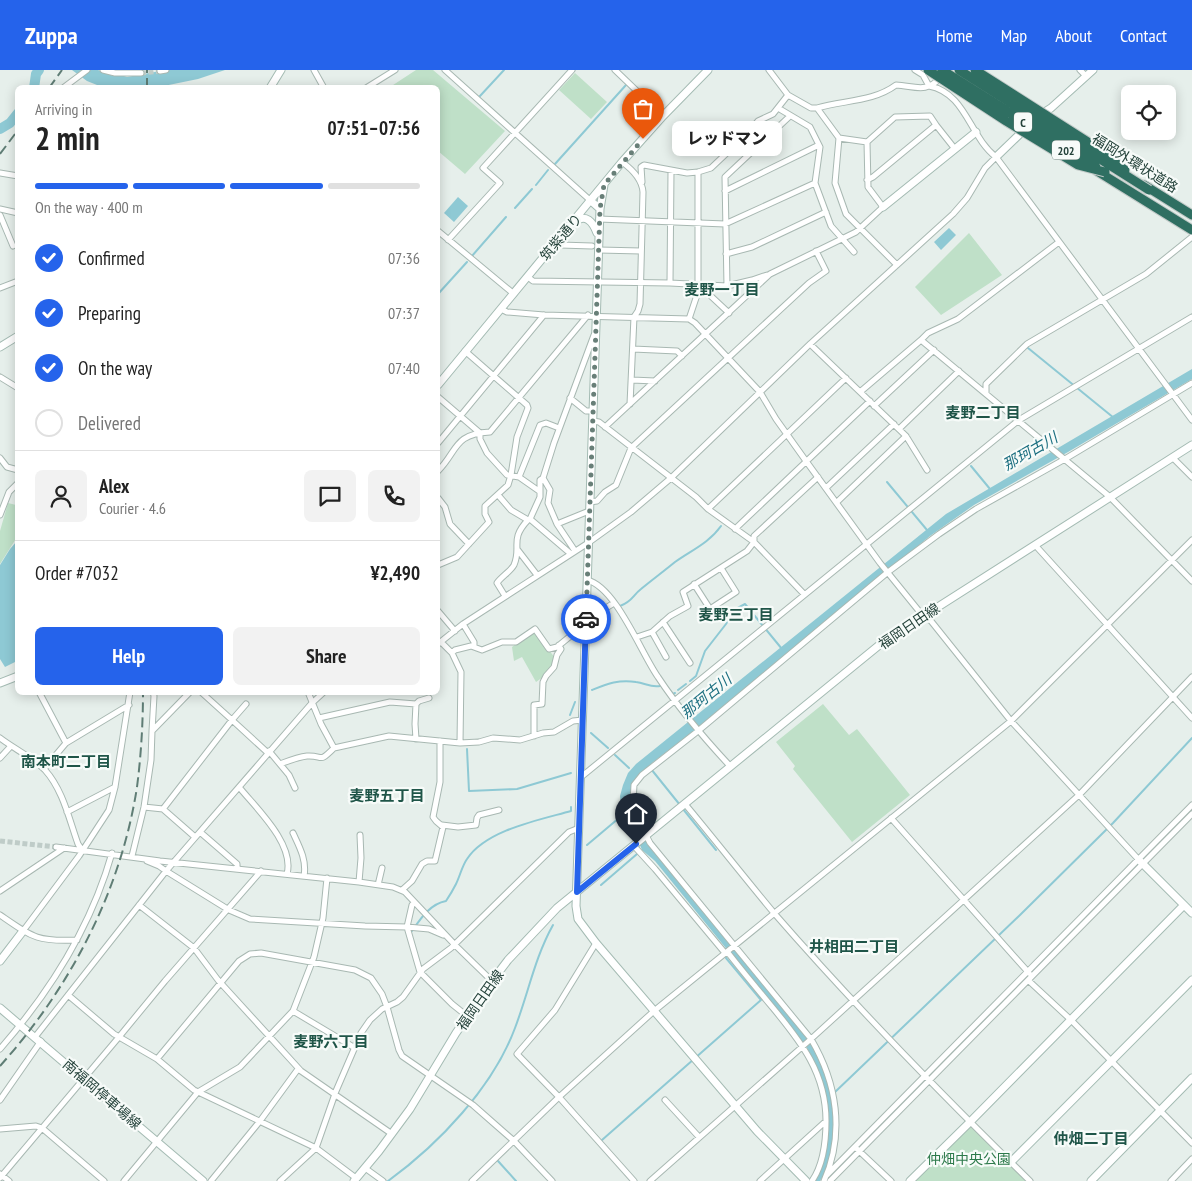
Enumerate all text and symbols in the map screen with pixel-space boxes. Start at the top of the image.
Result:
text: Zuppa [25,20,78,51]
text: Home [936,24,973,47]
text: Map [1001,24,1027,47]
text: About [1055,24,1092,47]
text: Contact [1120,24,1167,47]
map controls [1121,85,1176,140]
button: locate [1121,85,1176,140]
pin [622,88,664,139]
icon: bag [629,95,657,123]
text: Arriving in [35,99,92,119]
road number: C [1014,112,1032,132]
text: 07:51–07:56 [327,116,420,140]
text: 2 min [35,117,100,159]
callout: レッドマン [673,122,783,156]
text: レッドマン [687,128,767,148]
street label: 福岡外環状道路 [1089,129,1181,197]
road number: 202 [1052,140,1080,160]
text: On the way · 400 m [35,197,143,217]
street label: 筑紫通り [536,210,586,264]
icon: check [35,244,63,272]
text: Confirmed [78,246,145,270]
text: 07:36 [388,248,420,268]
district label: 麦野一丁目 [684,280,760,299]
icon: check [35,299,63,327]
text: Preparing [78,301,141,325]
text: 07:37 [388,303,420,323]
icon: check [35,354,63,382]
text: On the way [78,356,152,380]
text: 07:40 [388,358,420,378]
district label: 麦野二丁目 [945,403,1021,422]
text: Delivered [78,411,141,435]
water label: 那珂古川 [999,427,1062,474]
button: person [35,470,87,522]
button: chat [304,470,356,522]
button: phone [368,470,420,522]
text: Alex [99,474,129,498]
text: Courier · 4.6 [99,498,166,518]
text: Order #7032 [35,561,119,585]
text: ¥2,490 [370,561,420,585]
courier [561,594,611,644]
street label: 福岡日田線 [875,599,943,653]
icon: car [572,605,600,633]
district label: 麦野三丁目 [698,605,774,624]
button: Help [35,627,223,685]
button: Share [233,627,420,685]
water label: 那珂古川 [677,668,737,722]
district label: 南本町二丁目 [21,752,111,771]
district label: 麦野五丁目 [349,786,425,805]
pin [615,793,657,844]
icon: home [622,800,650,828]
district label: 井相田二丁目 [809,937,899,956]
street label: 福岡日田線 [453,966,507,1034]
district label: 麦野六丁目 [293,1032,369,1051]
street label: 南福岡停車場線 [59,1055,145,1133]
district label: 仲畑二丁目 [1053,1129,1129,1148]
park label: 仲畑中央公園 [927,1150,1011,1168]

